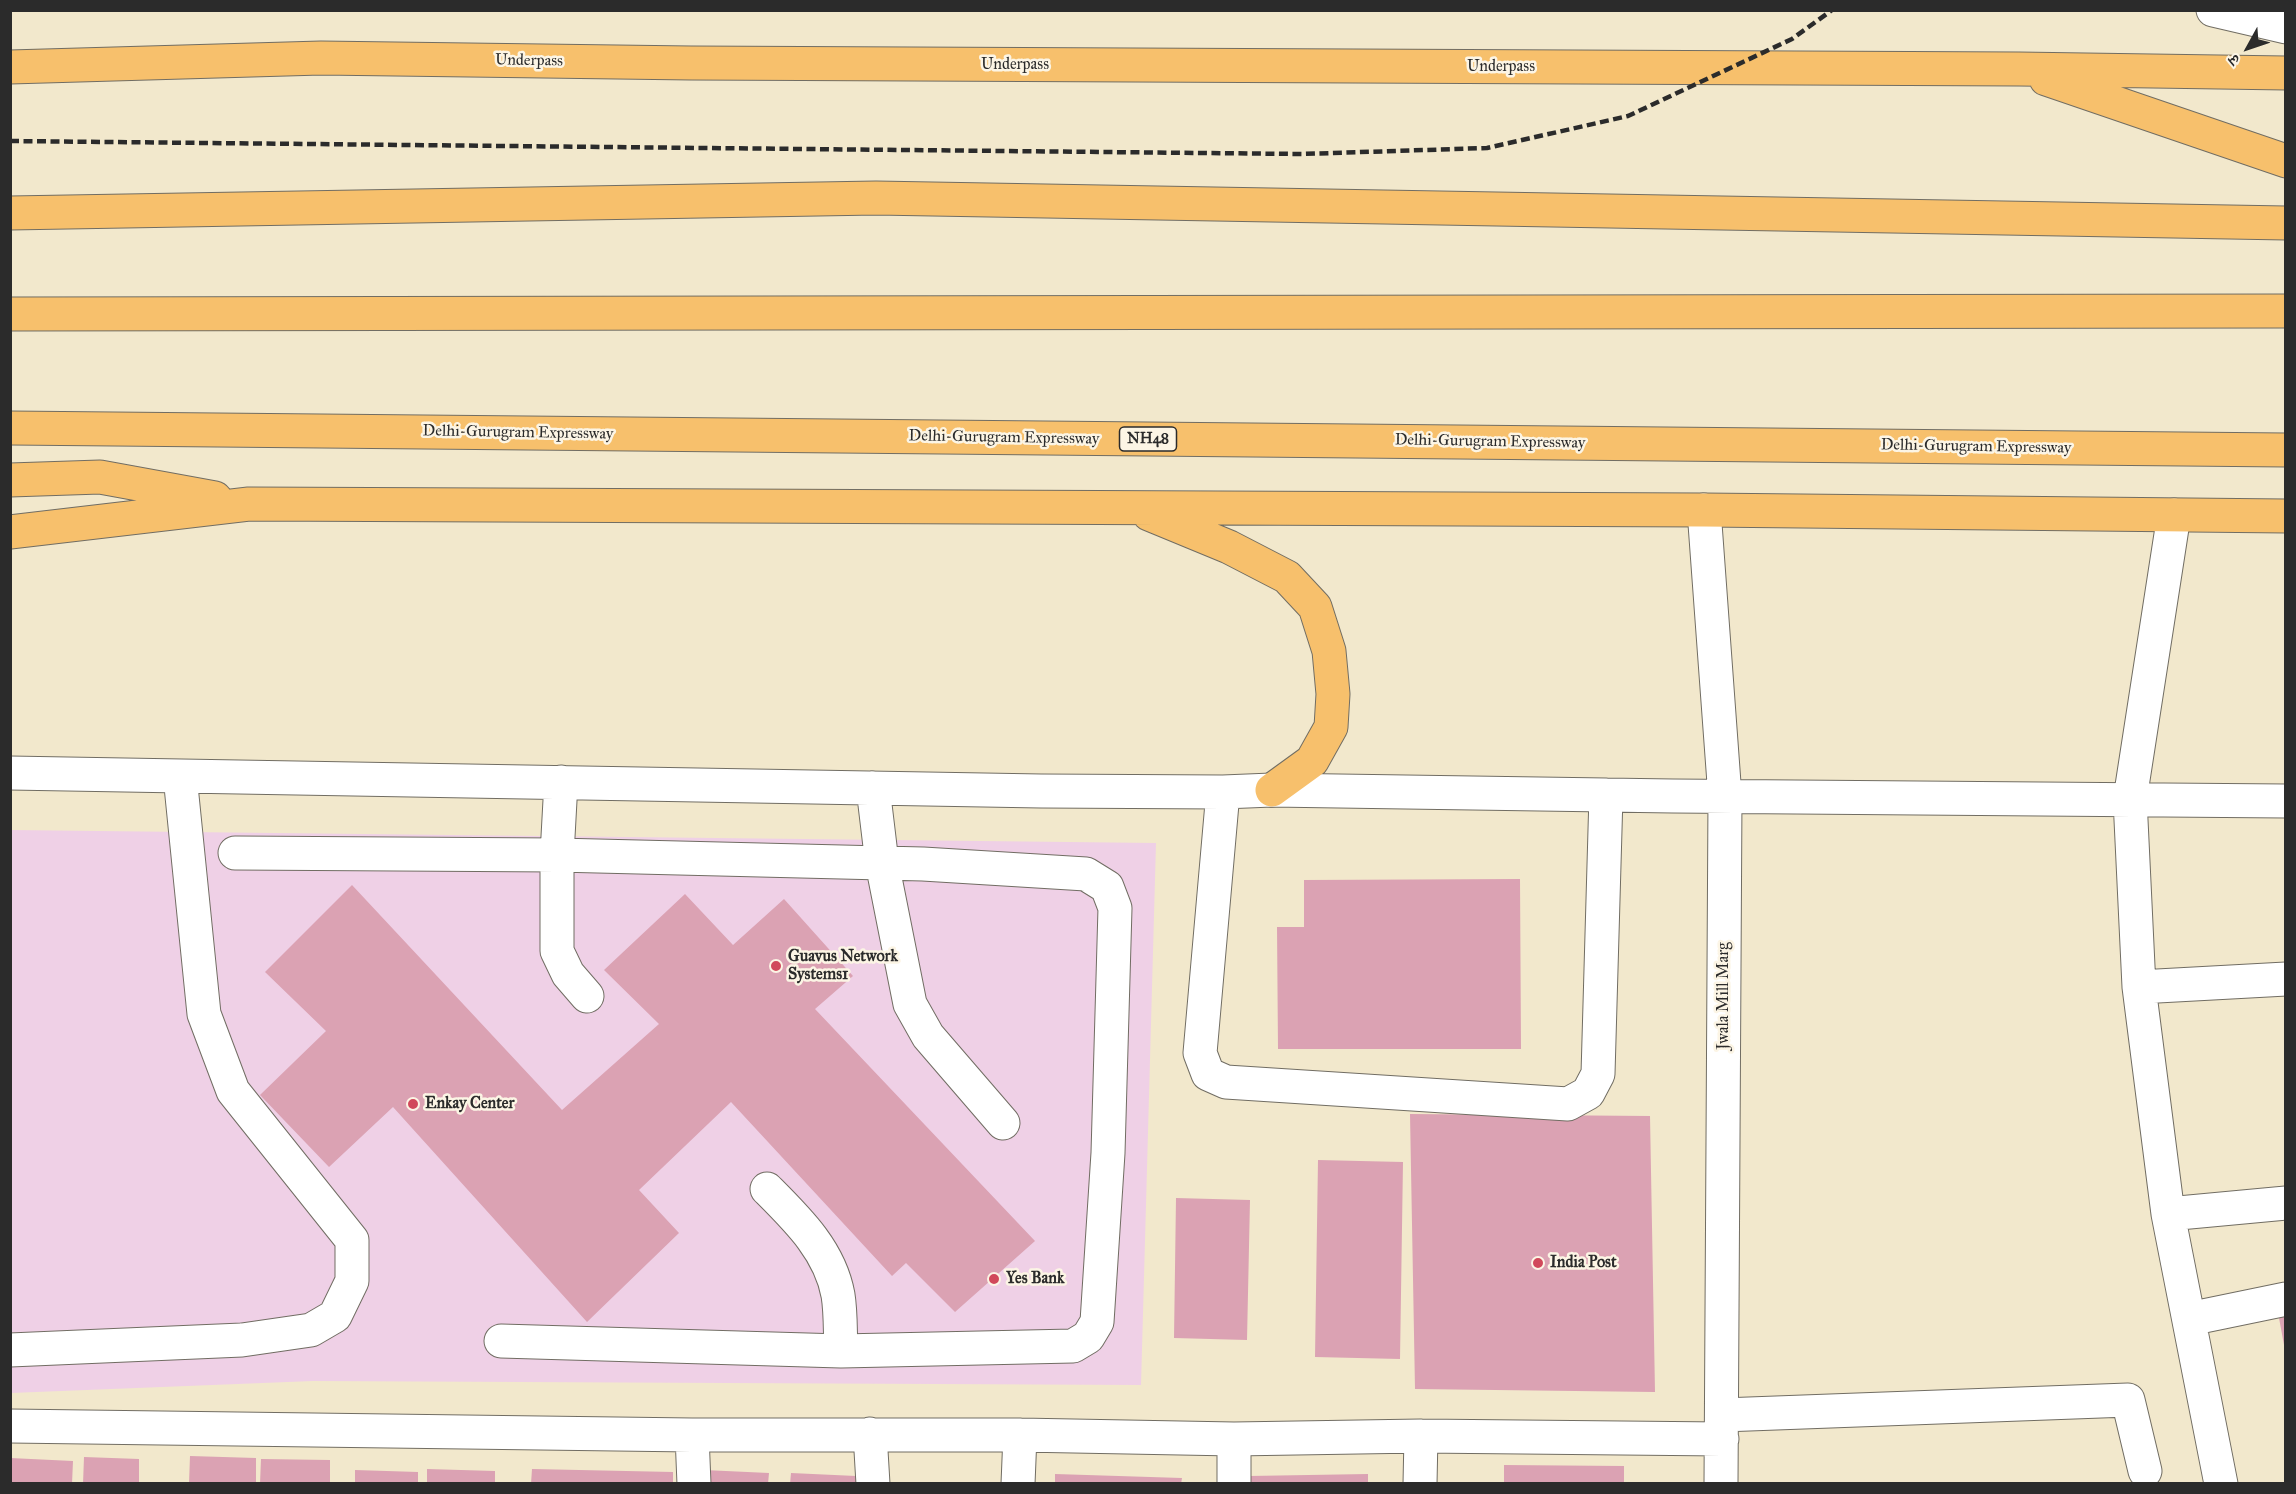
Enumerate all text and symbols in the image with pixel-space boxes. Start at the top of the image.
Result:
north arrow [2218,18,2278,78]
street label: Underpass [495,51,563,71]
text: उ [2224,51,2244,69]
street label: Underpass [981,55,1049,75]
street label: Underpass [1467,57,1535,77]
street label: Delhi-Gurugram Expressway [423,422,613,444]
street label: Delhi-Gurugram Expressway [909,427,1099,449]
road number: NH48 [1120,427,1176,451]
street label: Delhi-Gurugram Expressway [1395,431,1585,453]
street label: Delhi-Gurugram Expressway [1881,436,2071,458]
street label: Jwala Mill Marg [1714,942,1734,1050]
place label: Guavus Network Systems1 [788,947,898,985]
marker: Guavus Network Systems1 [769,959,783,973]
place label: Enkay Center [425,1094,515,1114]
marker: Enkay Center [406,1097,420,1111]
place label: India Post [1550,1253,1617,1273]
marker: India Post [1531,1256,1545,1270]
place label: Yes Bank [1006,1269,1064,1289]
marker: Yes Bank [987,1272,1001,1286]

